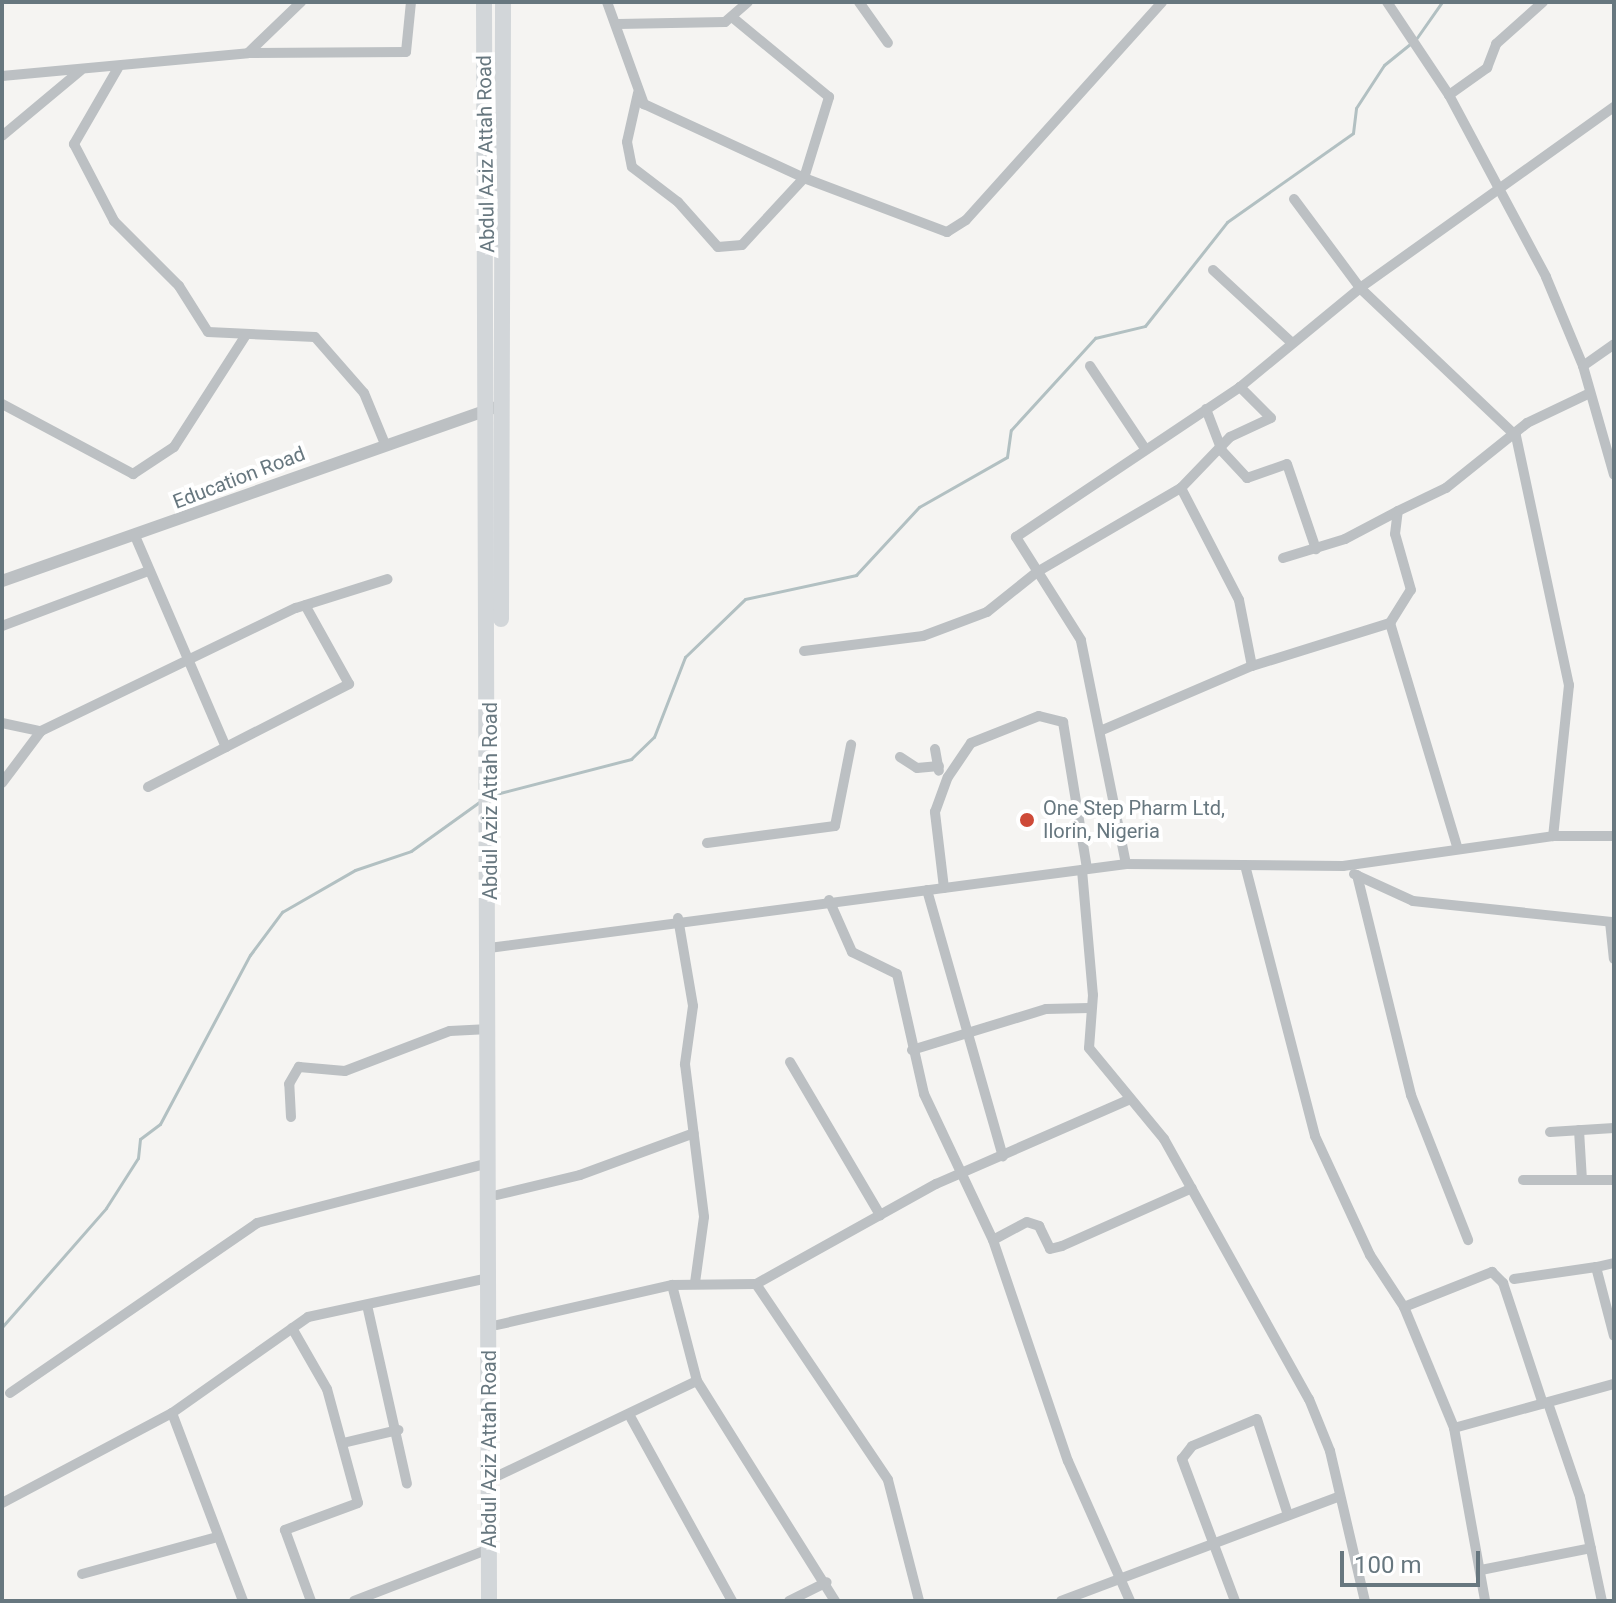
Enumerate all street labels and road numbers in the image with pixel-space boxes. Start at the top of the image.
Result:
street label: Abdul Aziz Attah Road [472,55,500,253]
street label: Education Road [170,442,308,514]
street label: Abdul Aziz Attah Road [478,702,502,900]
street label: Abdul Aziz Attah Road [477,1350,501,1548]

